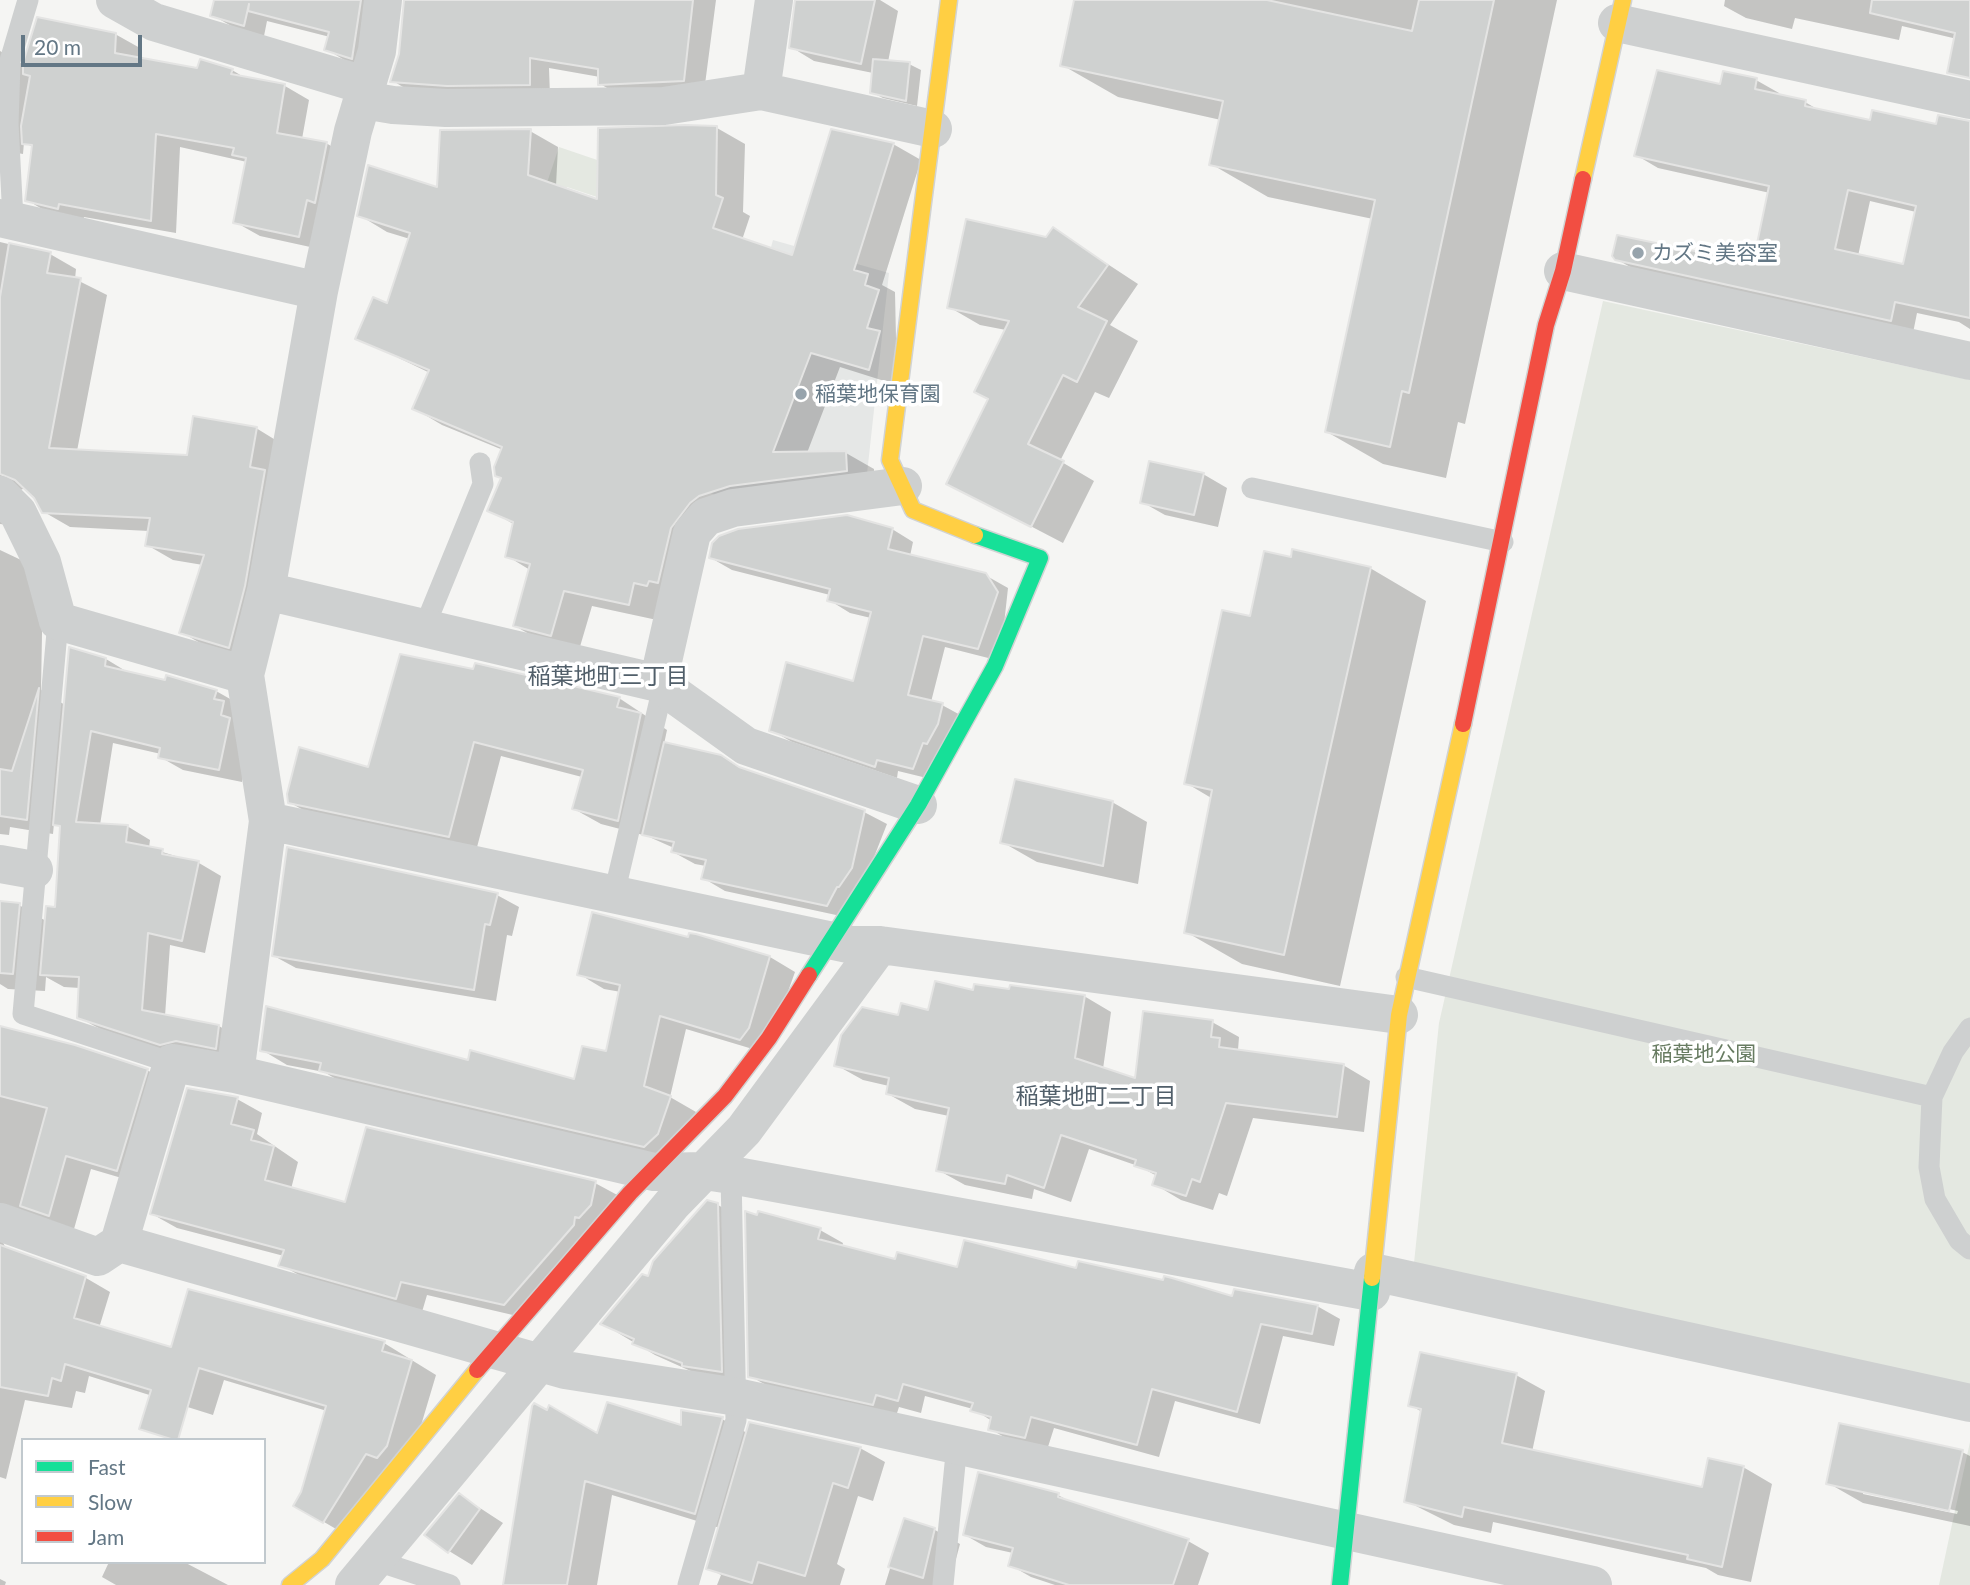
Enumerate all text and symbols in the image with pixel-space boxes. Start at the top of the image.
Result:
scale bar [24,21,145,65]
text: 20 m [34,34,81,59]
place label: カズミ美容室 [1652,240,1778,266]
marker: カズミ美容室 [1630,245,1646,261]
place label: 稲葉地保育園 [815,381,941,407]
marker: 稲葉地保育園 [793,386,809,402]
district label: 稲葉地町三丁目 [528,663,688,691]
park label: 稲葉地公園 [1652,1041,1756,1067]
district label: 稲葉地町二丁目 [1016,1083,1176,1111]
legend [21,1438,266,1564]
text: Fast [88,1454,125,1479]
text: Slow [88,1489,132,1514]
text: Jam [88,1524,124,1549]

